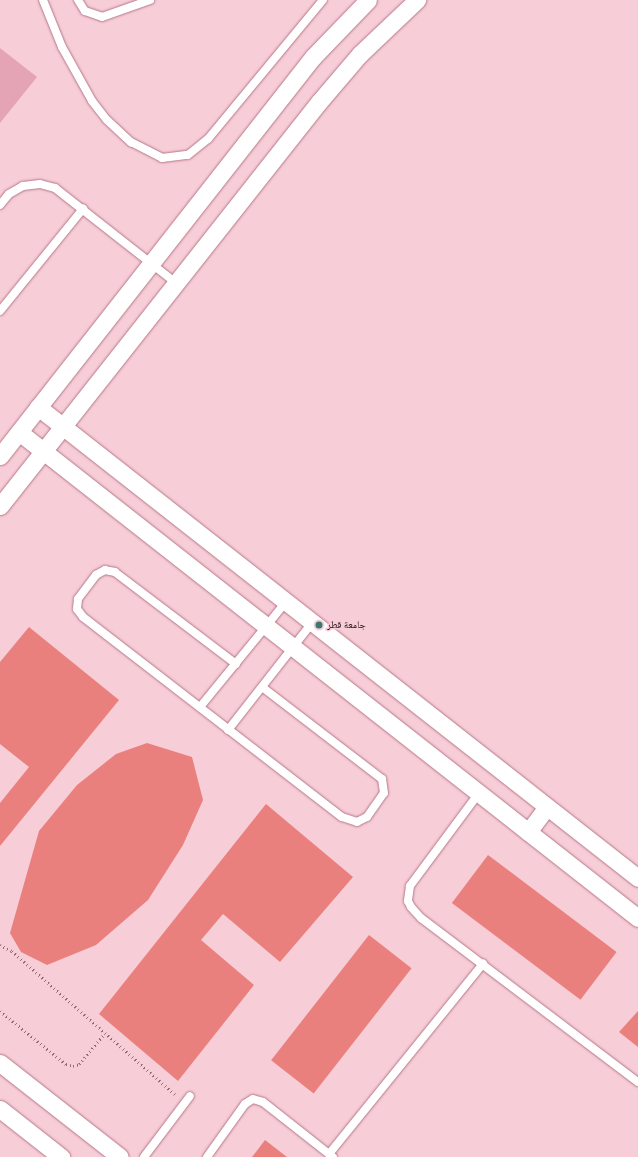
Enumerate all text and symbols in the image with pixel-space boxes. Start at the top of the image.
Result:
place label: جامعة قطر [327,619,366,631]
marker: جامعة قطر [314,620,324,630]

